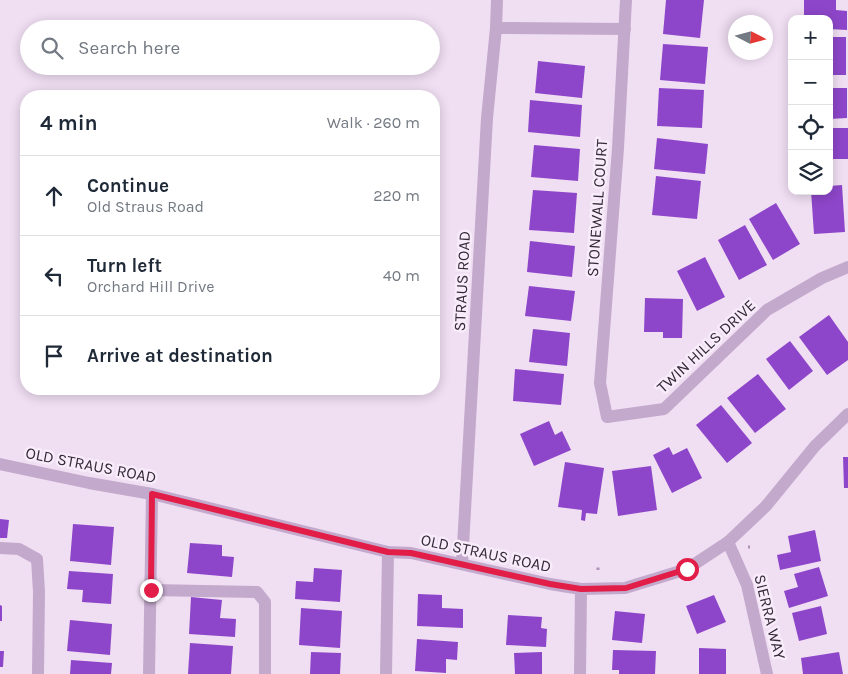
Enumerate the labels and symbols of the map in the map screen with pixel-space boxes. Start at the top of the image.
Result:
north arrow [728,15,773,60]
street label: STONEWALL COURT [583,138,611,278]
street label: STRAUS ROAD [450,230,474,332]
street label: TWIN HILLS DRIVE [653,295,759,397]
street label: OLD STRAUS ROAD [24,443,158,487]
street label: OLD STRAUS ROAD [419,530,553,576]
route start [676,558,699,581]
street label: SIERRA WAY [750,572,790,662]
route end [140,579,163,602]

